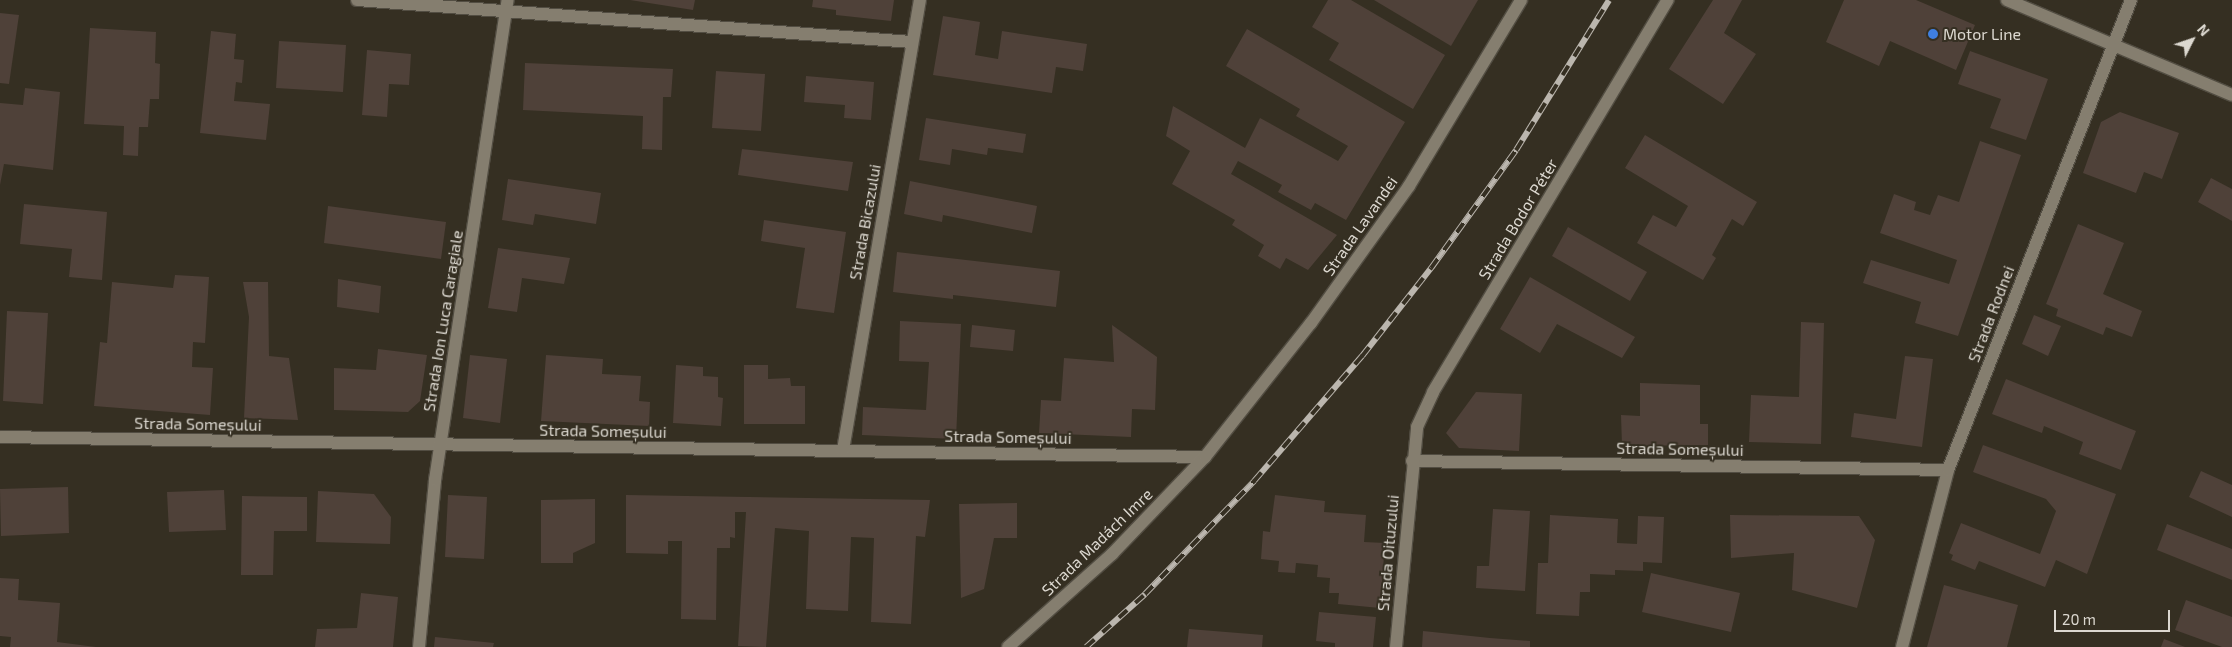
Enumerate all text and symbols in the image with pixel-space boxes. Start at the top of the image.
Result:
north arrow [2167,15,2217,65]
text: N [2194,20,2213,39]
place label: Motor Line [1943,24,2021,44]
marker: Motor Line [1927,28,1939,40]
street label: Strada Bodor Péter [1474,155,1562,283]
street label: Strada Bicazului [845,163,885,281]
street label: Strada Lavandei [1319,173,1401,279]
street label: Strada Ion Luca Caragiale [419,229,467,413]
street label: Strada Rodnei [1964,263,2018,365]
street label: Strada Someșului [134,413,262,435]
street label: Strada Someșului [539,420,667,442]
street label: Strada Someșului [944,426,1072,448]
street label: Strada Someșului [1616,438,1744,460]
street label: Strada Madách Imre [1038,484,1156,600]
street label: Strada Oituzului [1373,494,1403,612]
scale bar [2057,600,2173,632]
text: 20 m [2062,610,2096,628]

